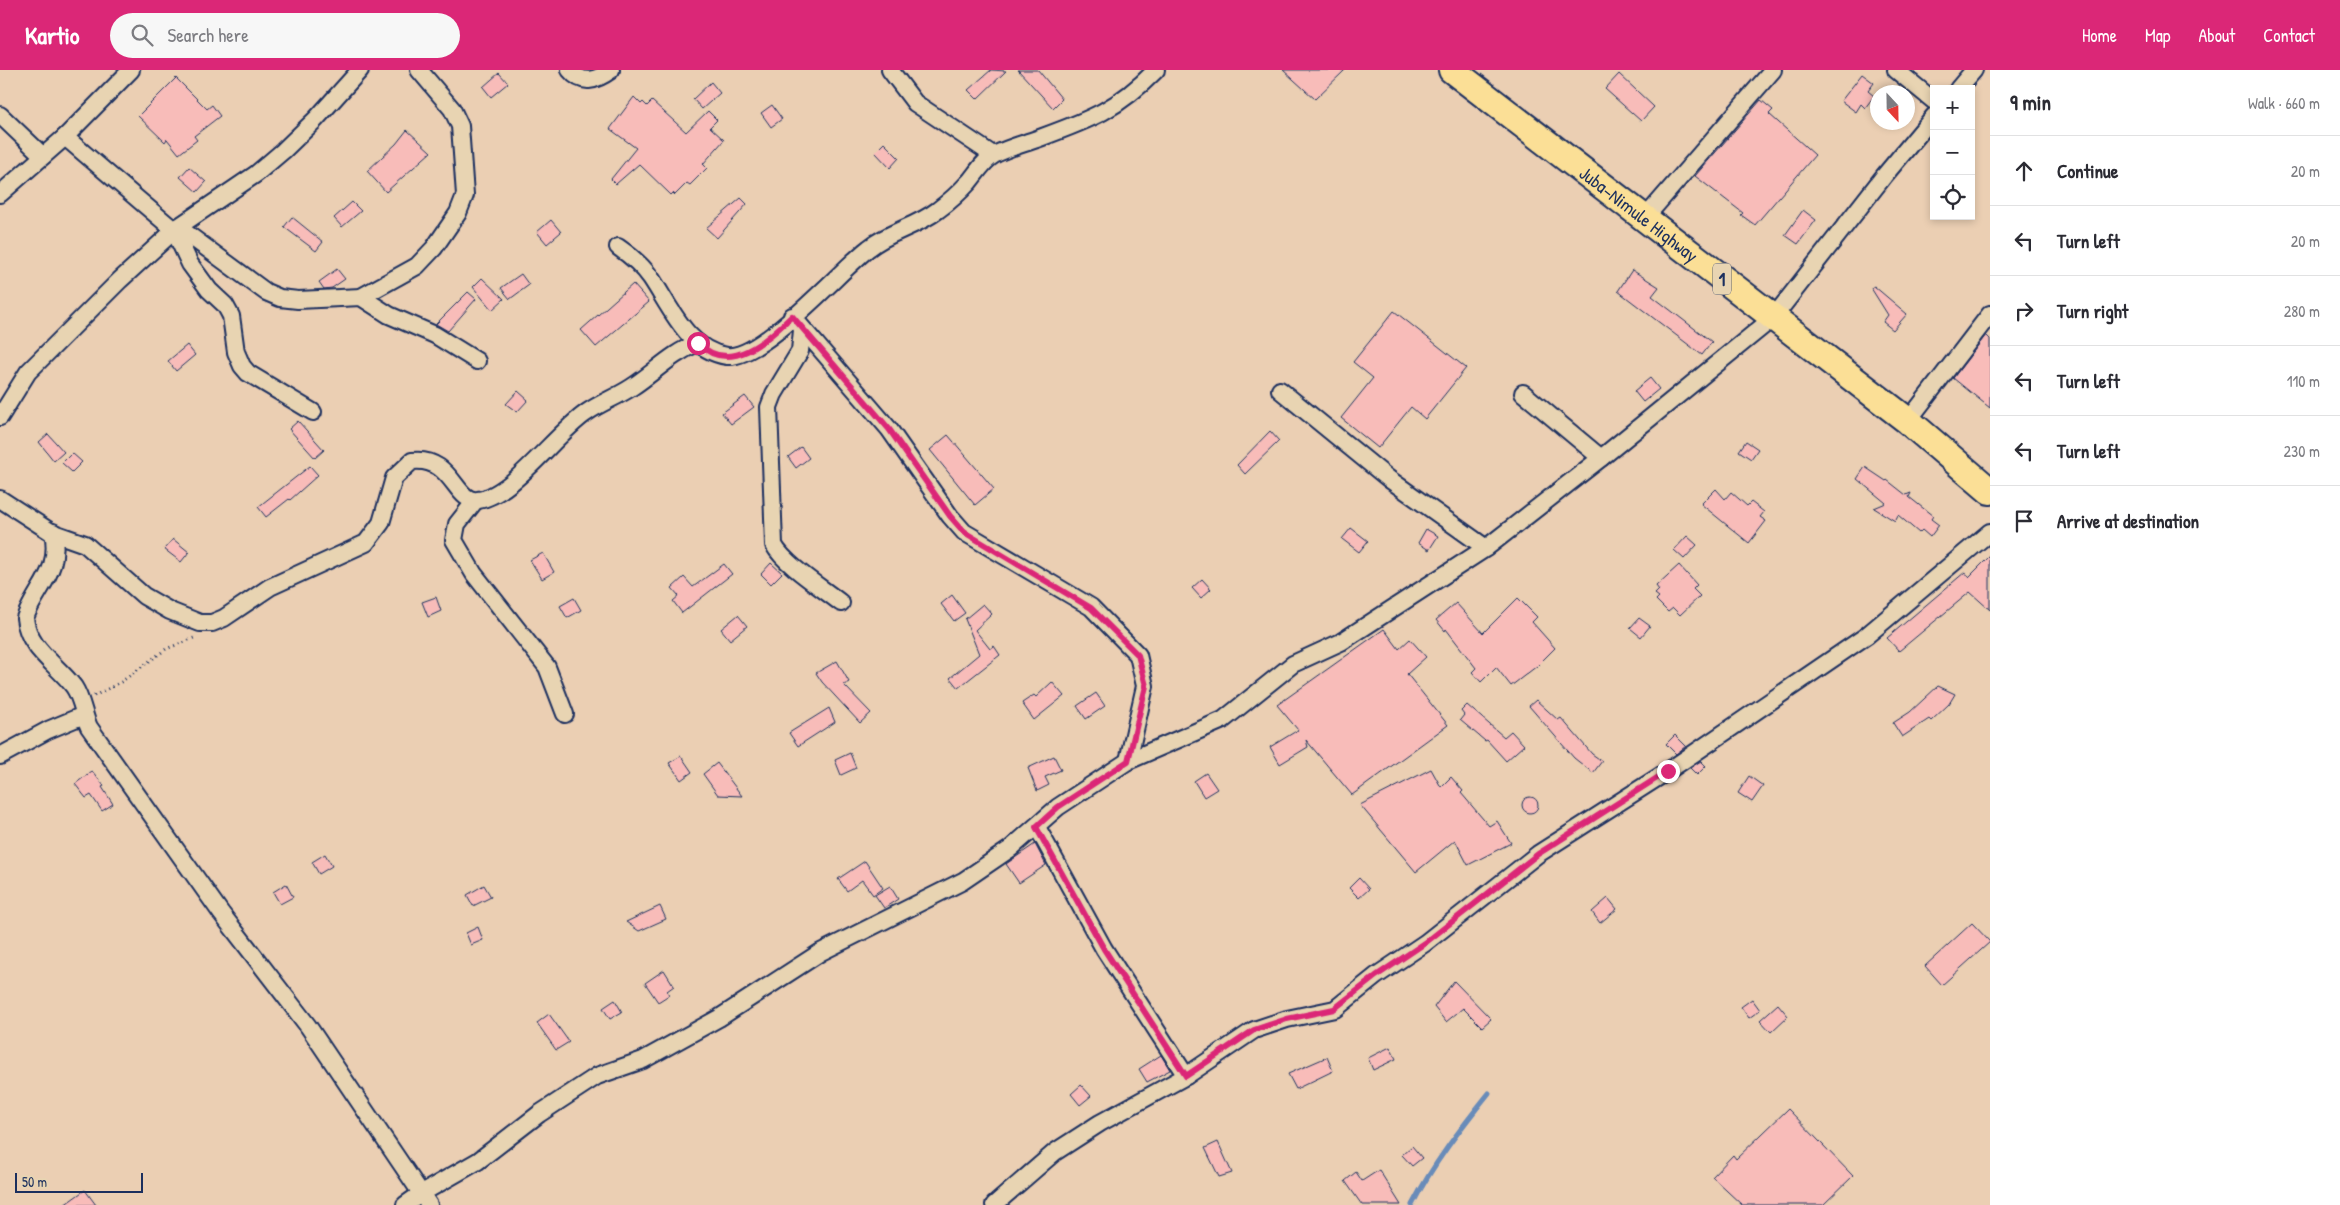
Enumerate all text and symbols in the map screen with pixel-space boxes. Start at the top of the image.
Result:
search box [110,13,460,58]
text: Kartio [25,19,80,51]
icon: search [128,21,156,49]
text: Search here [168,22,249,48]
text: Home [2082,23,2117,48]
text: Map [2145,23,2170,48]
text: About [2198,23,2235,48]
text: Contact [2263,23,2315,48]
north arrow [1870,85,1915,130]
map controls [1930,85,1975,220]
button: + [1930,85,1975,130]
text: 9 min [2010,88,2051,117]
text: Walk · 660 m [2248,92,2320,114]
button: − [1930,130,1975,175]
icon: ahead [2010,157,2038,185]
text: Continue [2057,158,2118,184]
street label: Juba–Nimule Highway [1574,160,1704,268]
text: 20 m [2291,160,2320,182]
button: locate [1930,175,1975,220]
icon: left [2010,227,2038,255]
text: Turn left [2057,228,2120,254]
text: 20 m [2291,230,2320,252]
road number: 1 [1713,263,1731,294]
icon: right [2010,297,2038,325]
text: Turn right [2057,298,2128,324]
text: 280 m [2284,300,2320,322]
route start [687,332,710,355]
icon: left [2010,367,2038,395]
text: Turn left [2057,368,2120,394]
text: 110 m [2287,370,2320,392]
icon: left [2010,437,2038,465]
text: Turn left [2057,438,2120,464]
text: 230 m [2284,440,2320,462]
icon: arrive [2010,507,2038,535]
text: Arrive at destination [2057,508,2199,534]
route end [1657,760,1680,783]
scale bar [15,1170,142,1193]
text: 50 m [22,1172,47,1191]

